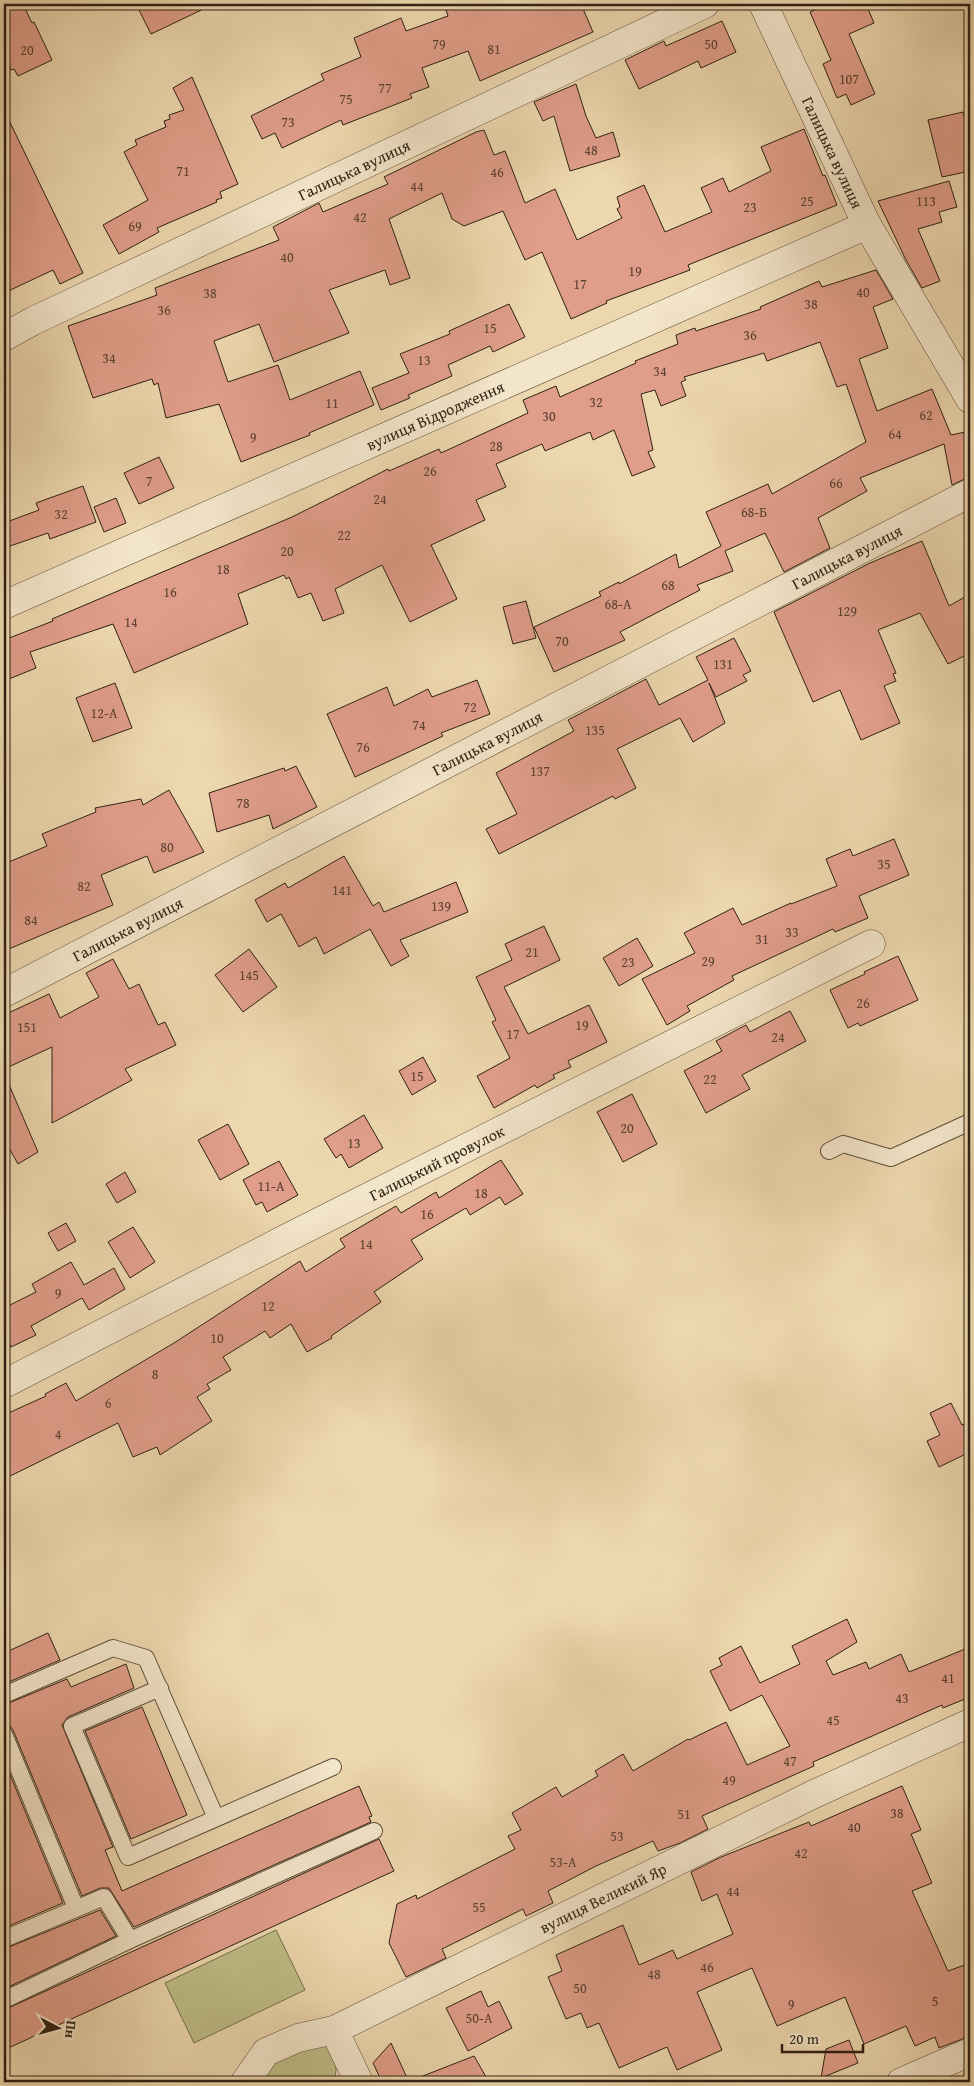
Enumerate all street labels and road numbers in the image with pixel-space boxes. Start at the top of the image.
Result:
street label: Галицька вулиця [796,92,870,212]
street label: Галицька вулиця [294,133,414,206]
street label: вулиця Відродження [362,374,508,456]
street label: Галицька вулиця [787,518,906,595]
street label: Галицька вулиця [428,704,547,782]
street label: Галицька вулиця [68,891,187,968]
street label: Галицький провулок [365,1118,509,1207]
street label: вулиця Великий Яр [535,1856,671,1939]

